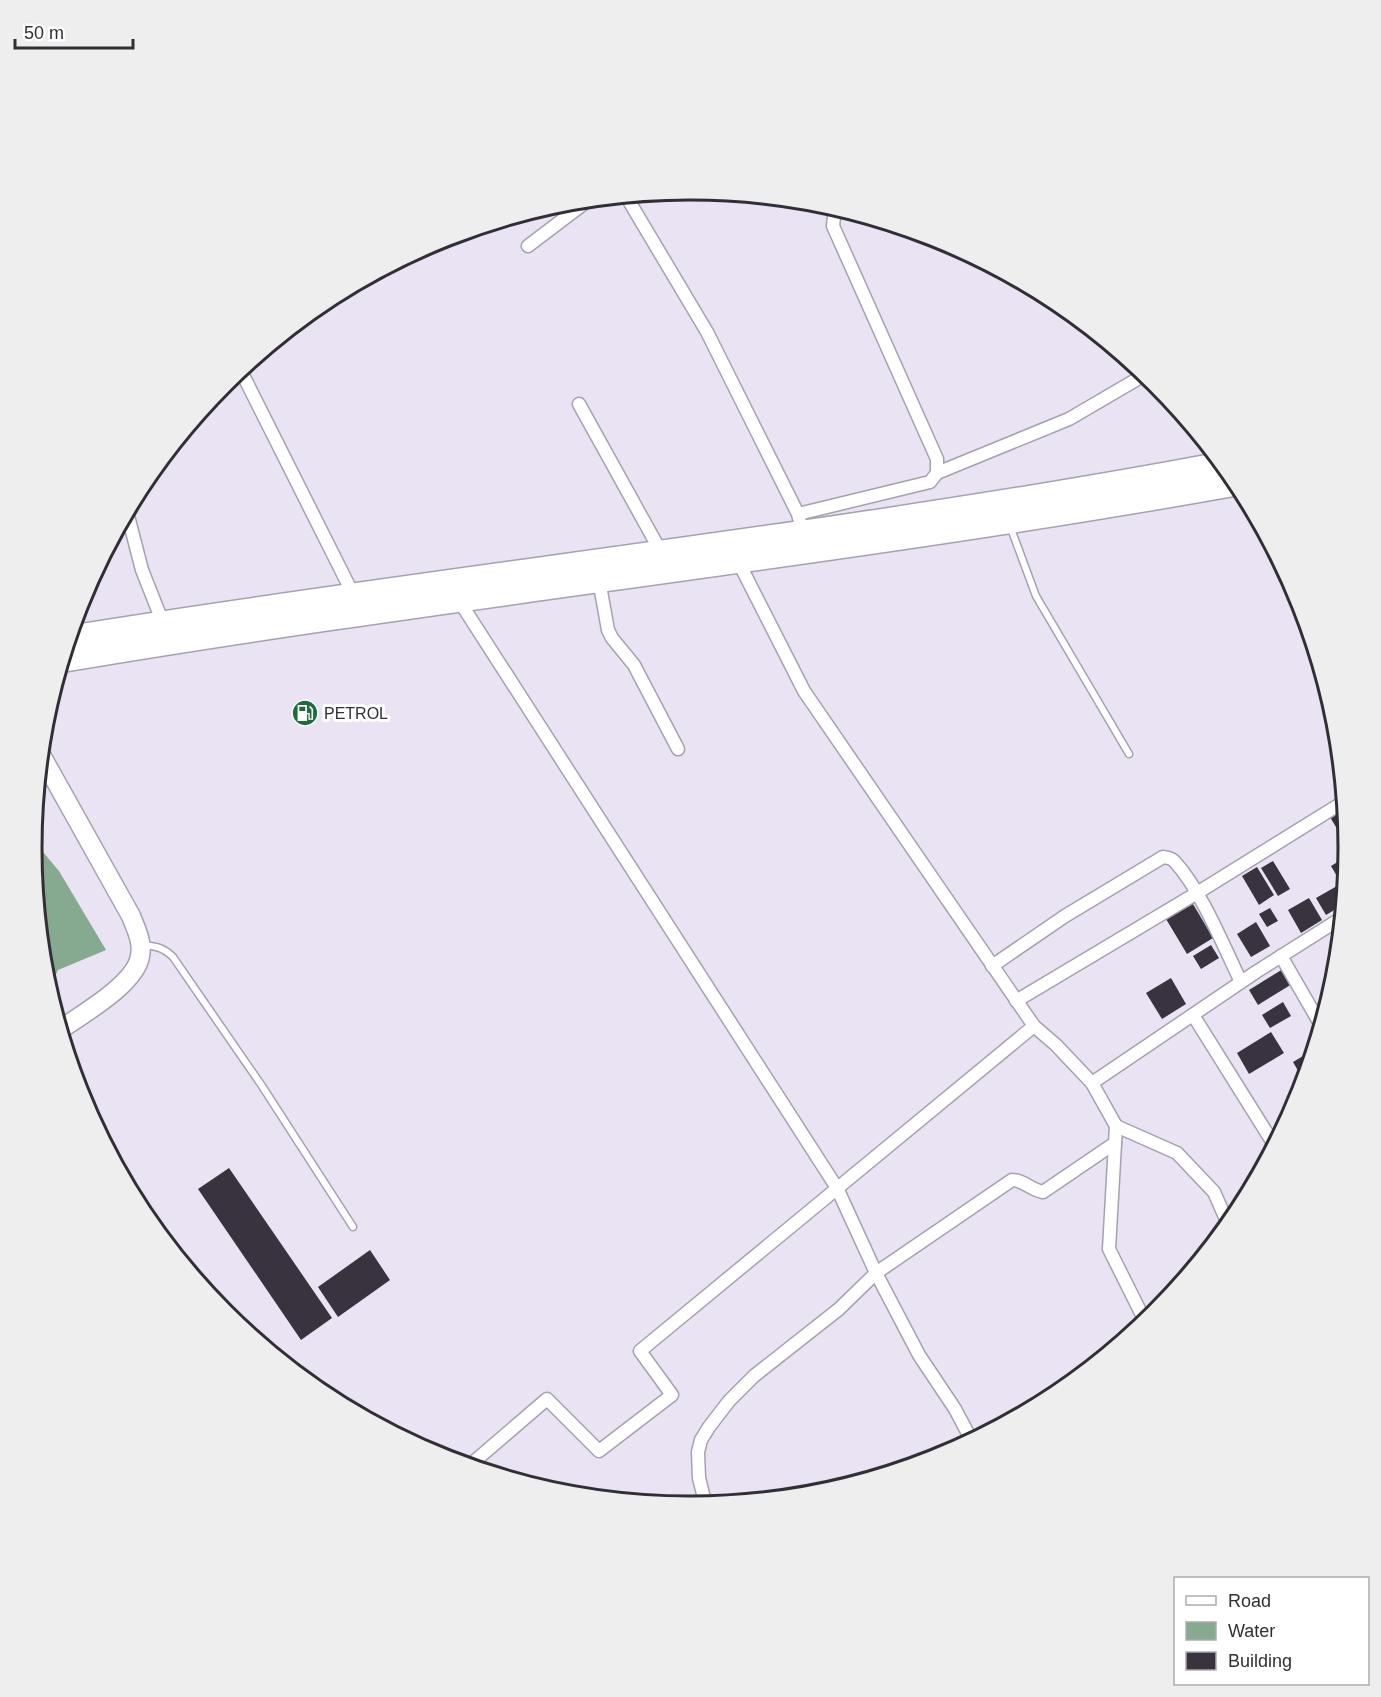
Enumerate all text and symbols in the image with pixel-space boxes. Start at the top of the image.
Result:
scale bar [15,12,134,50]
text: 50 m [24,23,64,43]
fuel station icon: PETROL [290,698,320,728]
place label: PETROL [324,705,388,722]
legend [1174,1577,1369,1685]
text: Road [1228,1591,1271,1611]
text: Water [1228,1621,1275,1641]
text: Building [1228,1651,1292,1671]

